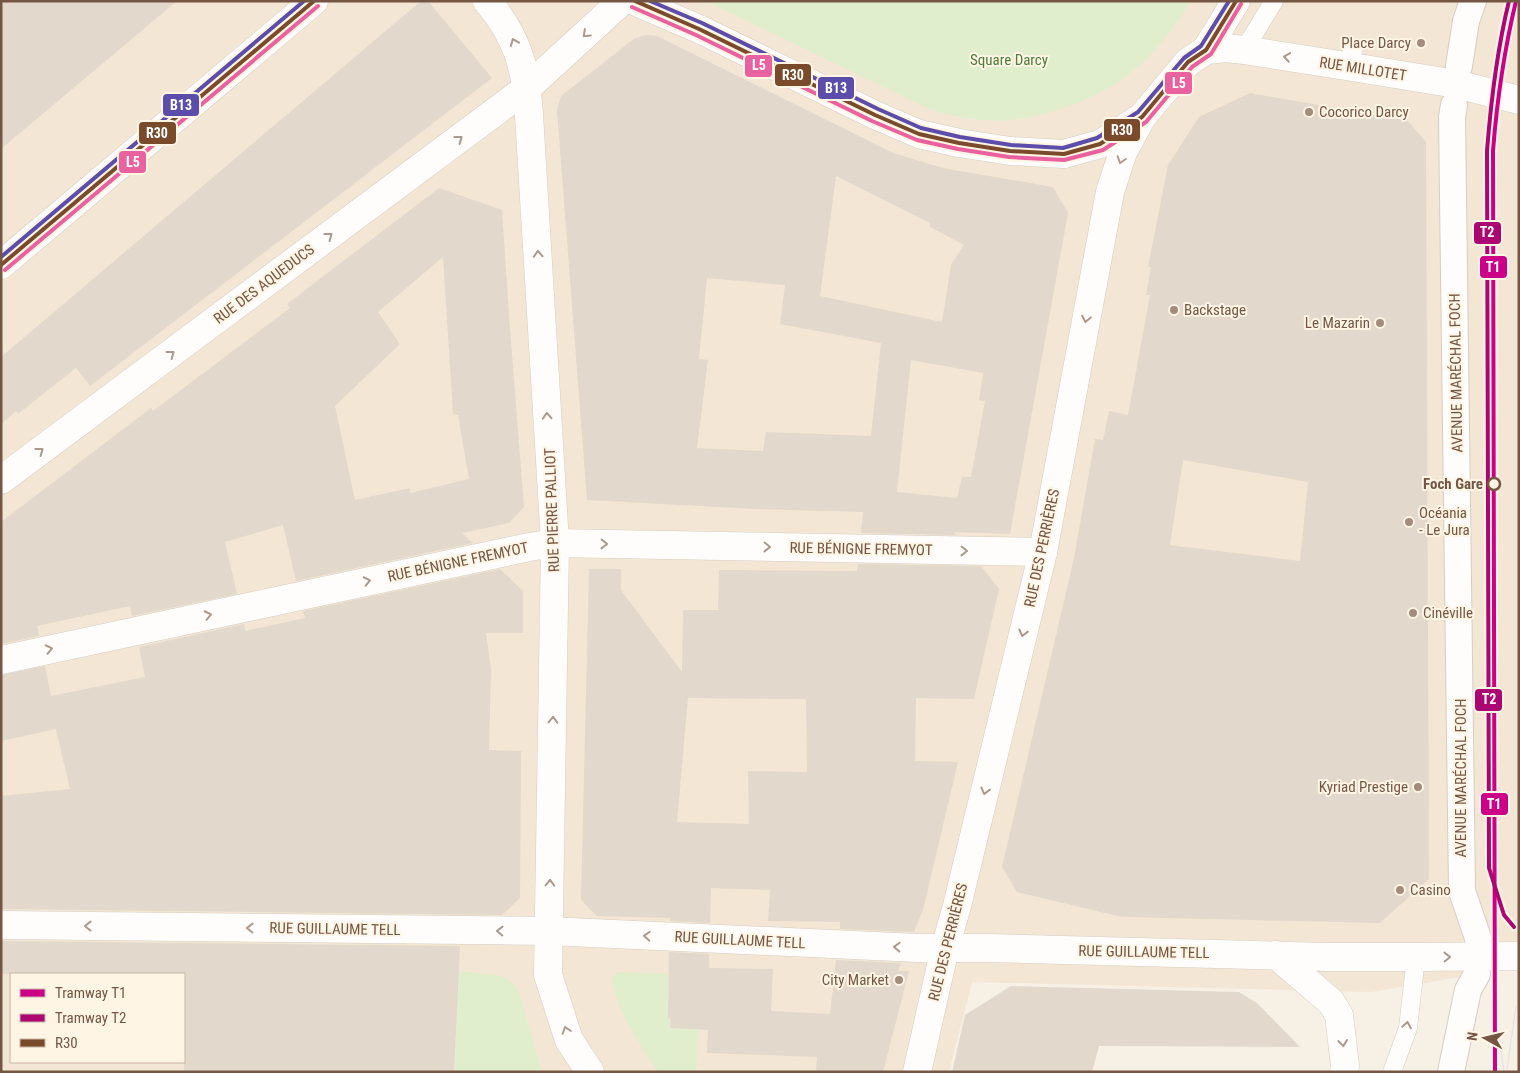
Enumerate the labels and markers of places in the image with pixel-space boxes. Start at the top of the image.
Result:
place label: Place Darcy [1341,34,1411,52]
marker: Place Darcy [1415,37,1427,49]
place label: Cocorico Darcy [1319,103,1409,121]
marker: Cocorico Darcy [1303,106,1315,118]
place label: Backstage [1184,301,1246,319]
marker: Backstage [1168,304,1180,316]
place label: Le Mazarin [1305,314,1370,332]
marker: Le Mazarin [1374,317,1386,329]
place label: Foch Gare [1423,475,1483,493]
marker: Foch Gare [1487,477,1501,491]
place label: Océania - Le Jura [1419,504,1470,539]
marker: Océania - Le Jura [1403,516,1415,528]
place label: Cinéville [1423,604,1473,622]
marker: Cinéville [1407,607,1419,619]
place label: Kyriad Prestige [1319,778,1408,796]
marker: Kyriad Prestige [1412,781,1424,793]
place label: Casino [1410,881,1451,899]
marker: Casino [1394,884,1406,896]
place label: City Market [822,971,889,989]
marker: City Market [893,974,905,986]

